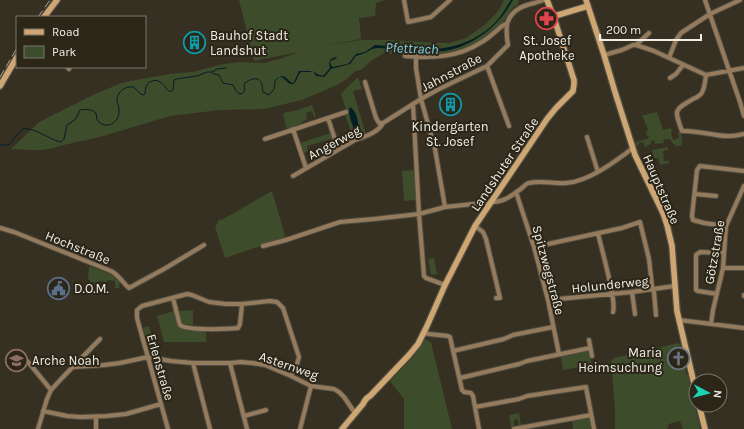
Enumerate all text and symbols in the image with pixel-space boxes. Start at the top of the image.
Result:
pharmacy icon: St. Josef Apotheke [534,5,560,31]
legend [16,16,146,68]
scale bar [600,16,701,42]
text: 200 m [606,23,641,37]
text: Road [52,25,80,39]
place label: Bauhof Stadt Landshut [210,28,288,58]
building icon: Bauhof Stadt Landshut [181,29,207,55]
place label: St. Josef Apotheke [519,33,575,63]
water label: Pfettrach [385,39,439,58]
text: Park [52,45,77,59]
street label: Jahnstraße [418,50,484,95]
building icon: Kindergarten St. Josef [437,91,463,117]
street label: Landshuter Straße [467,114,542,214]
place label: Kindergarten St. Josef [411,119,489,149]
street label: Angerweg [305,122,364,163]
street label: Hauptstraße [640,152,683,227]
street label: Götzstraße [701,219,728,285]
street label: Spitzwegstraße [529,224,568,317]
street label: Hochstraße [43,228,113,267]
street label: Holunderweg [571,273,650,296]
public building icon: D.O.M. [46,275,72,301]
place label: D.O.M. [74,281,109,296]
street label: Erlenstraße [144,332,177,402]
place label: Maria Heimsuchung [578,345,663,375]
church icon: Maria Heimsuchung [665,346,691,372]
school or university icon: Arche Noah [4,347,30,373]
street label: Asternweg [257,348,321,383]
place label: Arche Noah [32,353,99,368]
north arrow [688,373,728,413]
text: N [710,389,724,399]

